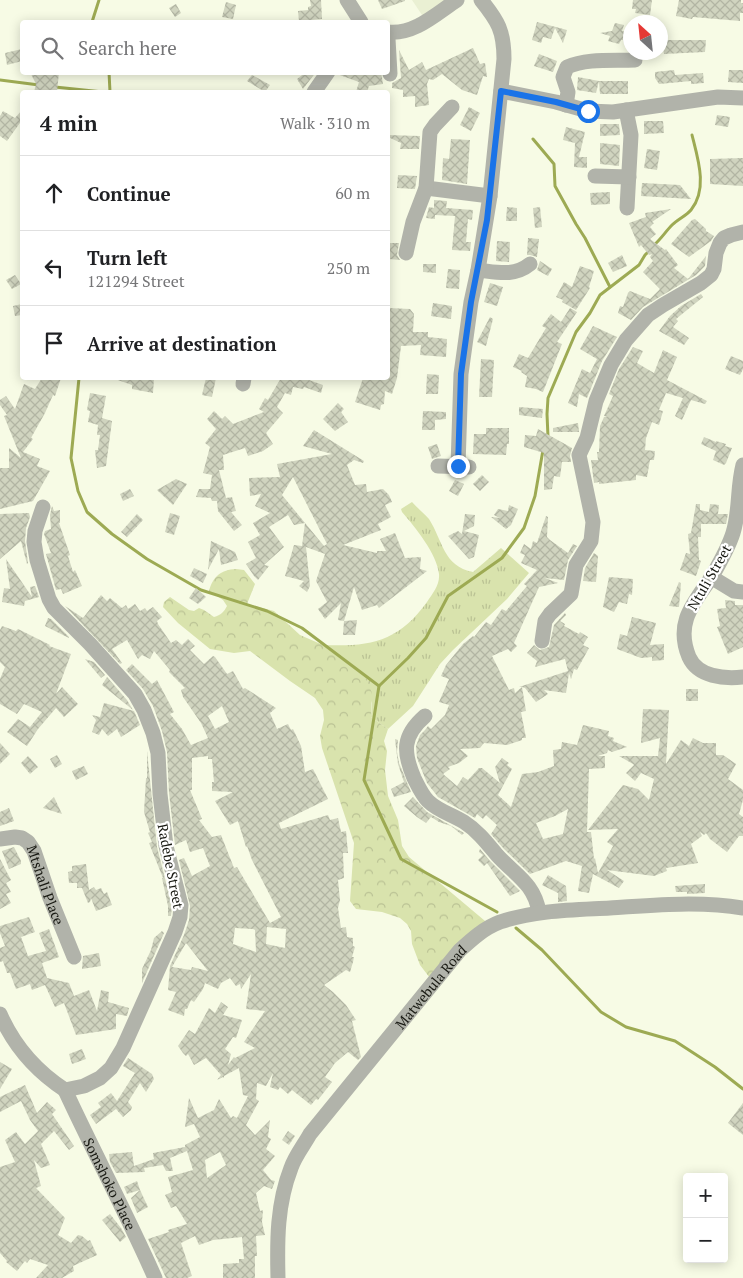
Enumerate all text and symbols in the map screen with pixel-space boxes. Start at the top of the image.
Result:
north arrow [623,15,668,60]
search box [20,20,390,75]
icon: search [38,34,66,62]
text: Search here [78,35,177,60]
route start [577,100,600,123]
text: 4 min [40,109,97,137]
text: Walk · 310 m [280,112,370,134]
icon: ahead [40,179,68,207]
text: Continue [87,181,171,206]
text: 60 m [335,182,370,204]
text: Turn left [87,245,168,270]
icon: left [40,254,68,282]
text: 250 m [327,257,370,279]
text: 121294 Street [87,270,185,292]
icon: arrive [40,329,68,357]
text: Arrive at destination [87,331,276,356]
route end [447,455,470,478]
street label: Ntuli Street [683,540,736,613]
street label: Radebe Street [153,822,189,911]
street label: Mtshali Place [23,842,69,927]
street label: Matwebula Road [390,940,470,1032]
street label: Somshoko Place [80,1134,141,1233]
map controls [683,1173,728,1263]
button: + [683,1173,728,1218]
button: − [683,1218,728,1263]

